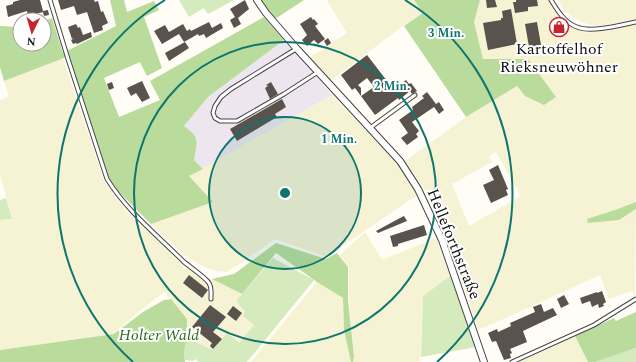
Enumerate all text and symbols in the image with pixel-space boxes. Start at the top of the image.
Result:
north arrow [12,12,52,52]
shop icon: Kartoffelhof Rieksneuwöhner [548,16,570,38]
text: 3 Min. [428,24,464,43]
text: N [26,33,36,50]
place label: Kartoffelhof Rieksneuwöhner [500,37,618,79]
text: 2 Min. [374,77,410,96]
text: 1 Min. [321,130,357,149]
street label: Helleforthstraße [421,185,487,303]
centre of rings [278,186,292,200]
park label: Holter Wald [119,323,199,347]

